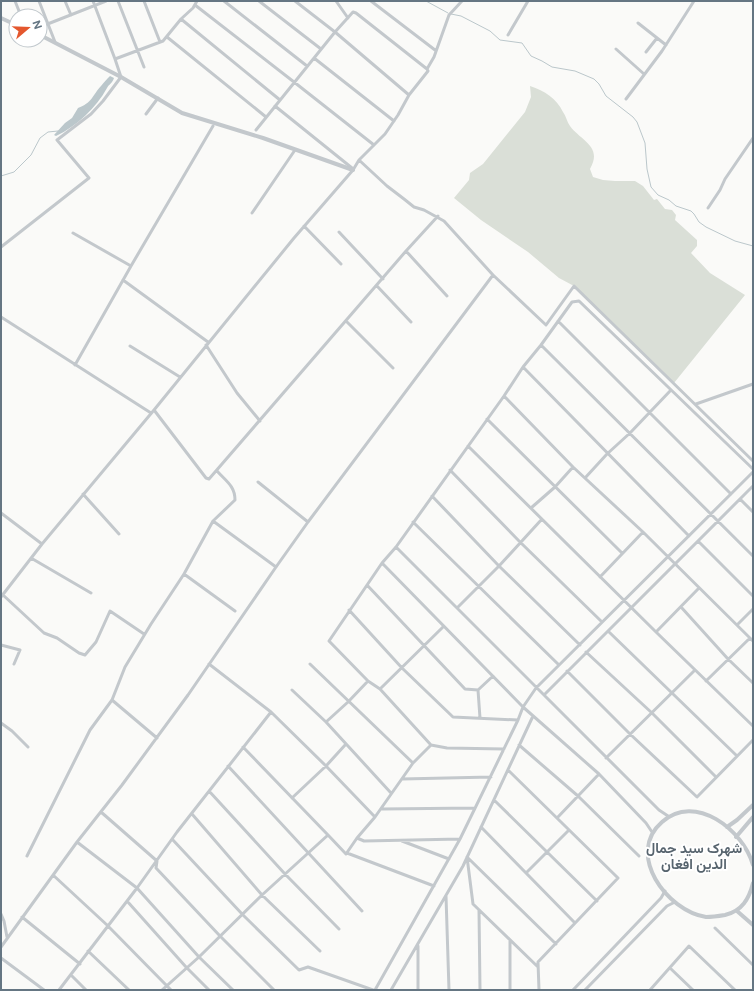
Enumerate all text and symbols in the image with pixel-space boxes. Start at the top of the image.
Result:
north arrow [8,8,48,48]
text: N [29,19,45,31]
district label: شهرک سید جمال الدین افغان [646,840,742,873]

